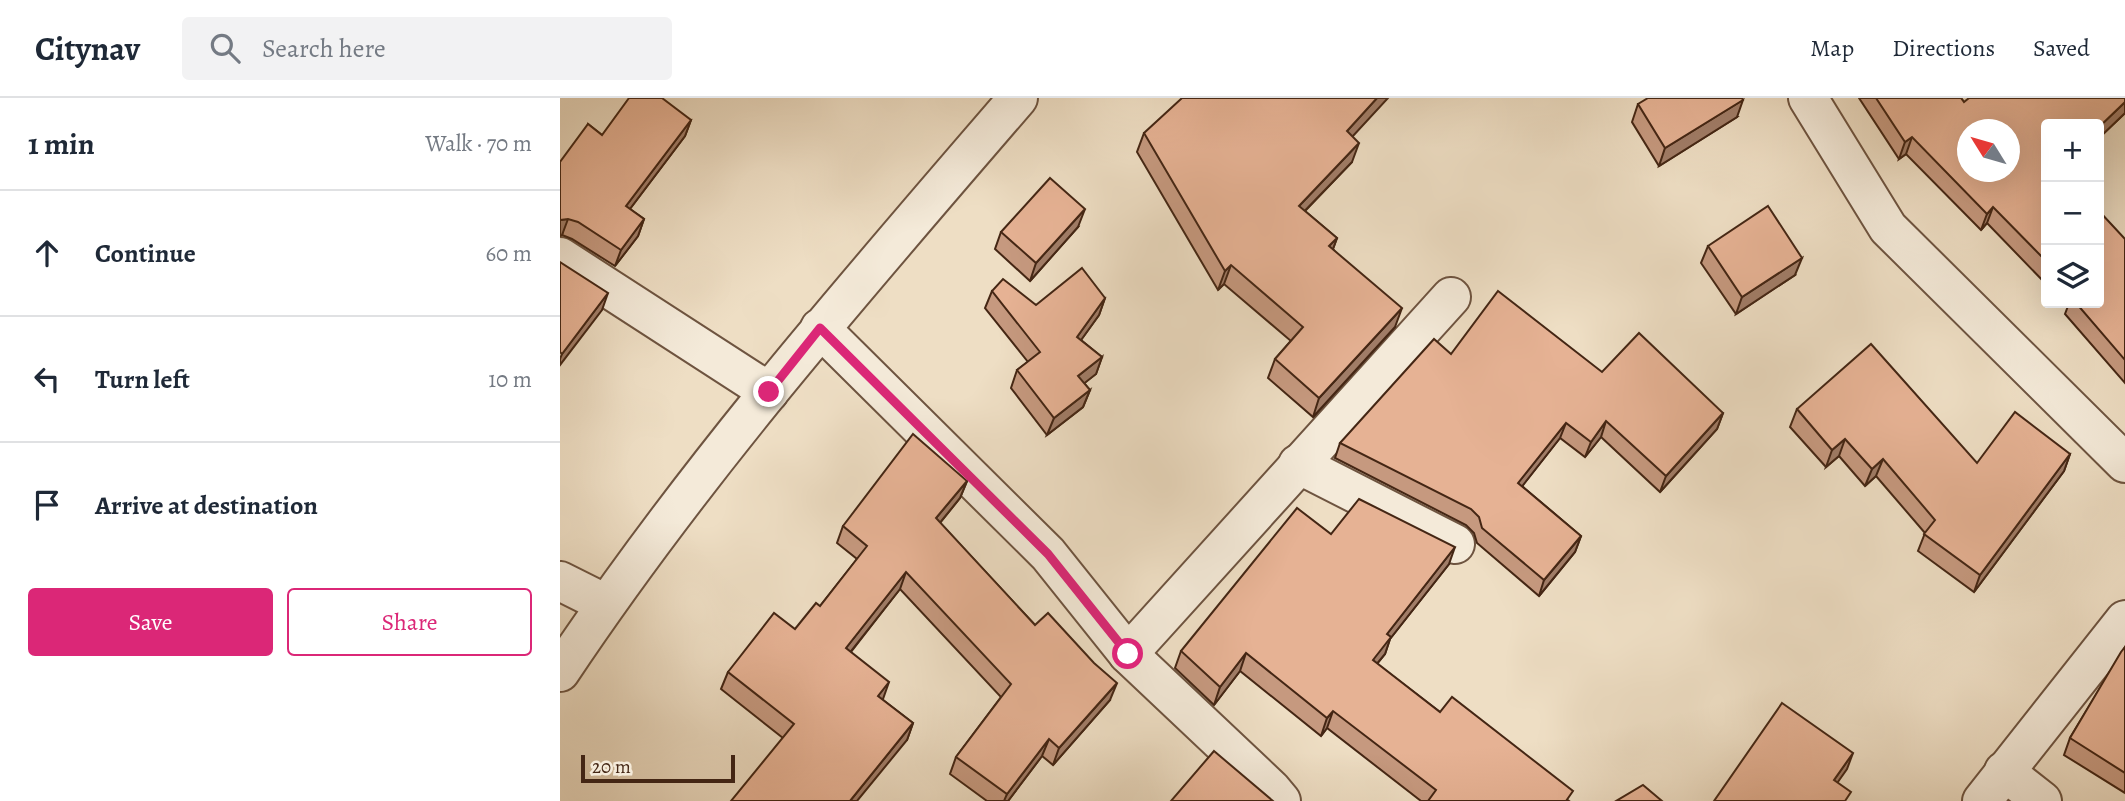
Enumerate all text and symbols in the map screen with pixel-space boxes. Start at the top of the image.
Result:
search box [182,17,672,80]
text: Citynav [35,26,140,71]
icon: search [206,29,244,67]
text: Search here [262,31,386,66]
text: Map [1810,32,1854,64]
text: Directions [1892,32,1995,64]
text: Saved [2033,32,2090,64]
north arrow [1957,119,2020,182]
map controls [2041,119,2104,308]
button: + [2041,119,2104,182]
text: 1 min [28,124,95,164]
text: Walk · 70 m [425,128,532,159]
button: − [2041,182,2104,245]
icon: ahead [28,234,66,272]
text: Continue [95,236,196,271]
text: 60 m [485,238,532,269]
button: layers [2041,245,2104,308]
icon: left [28,360,66,398]
text: Turn left [95,362,190,397]
text: 10 m [488,364,532,395]
route end [753,376,784,407]
icon: arrive [28,486,66,524]
text: Arrive at destination [95,488,318,523]
button: Save [28,588,273,656]
button: Share [287,588,532,656]
route start [1112,638,1143,669]
scale bar [581,752,735,784]
text: 20 m [592,754,631,780]

